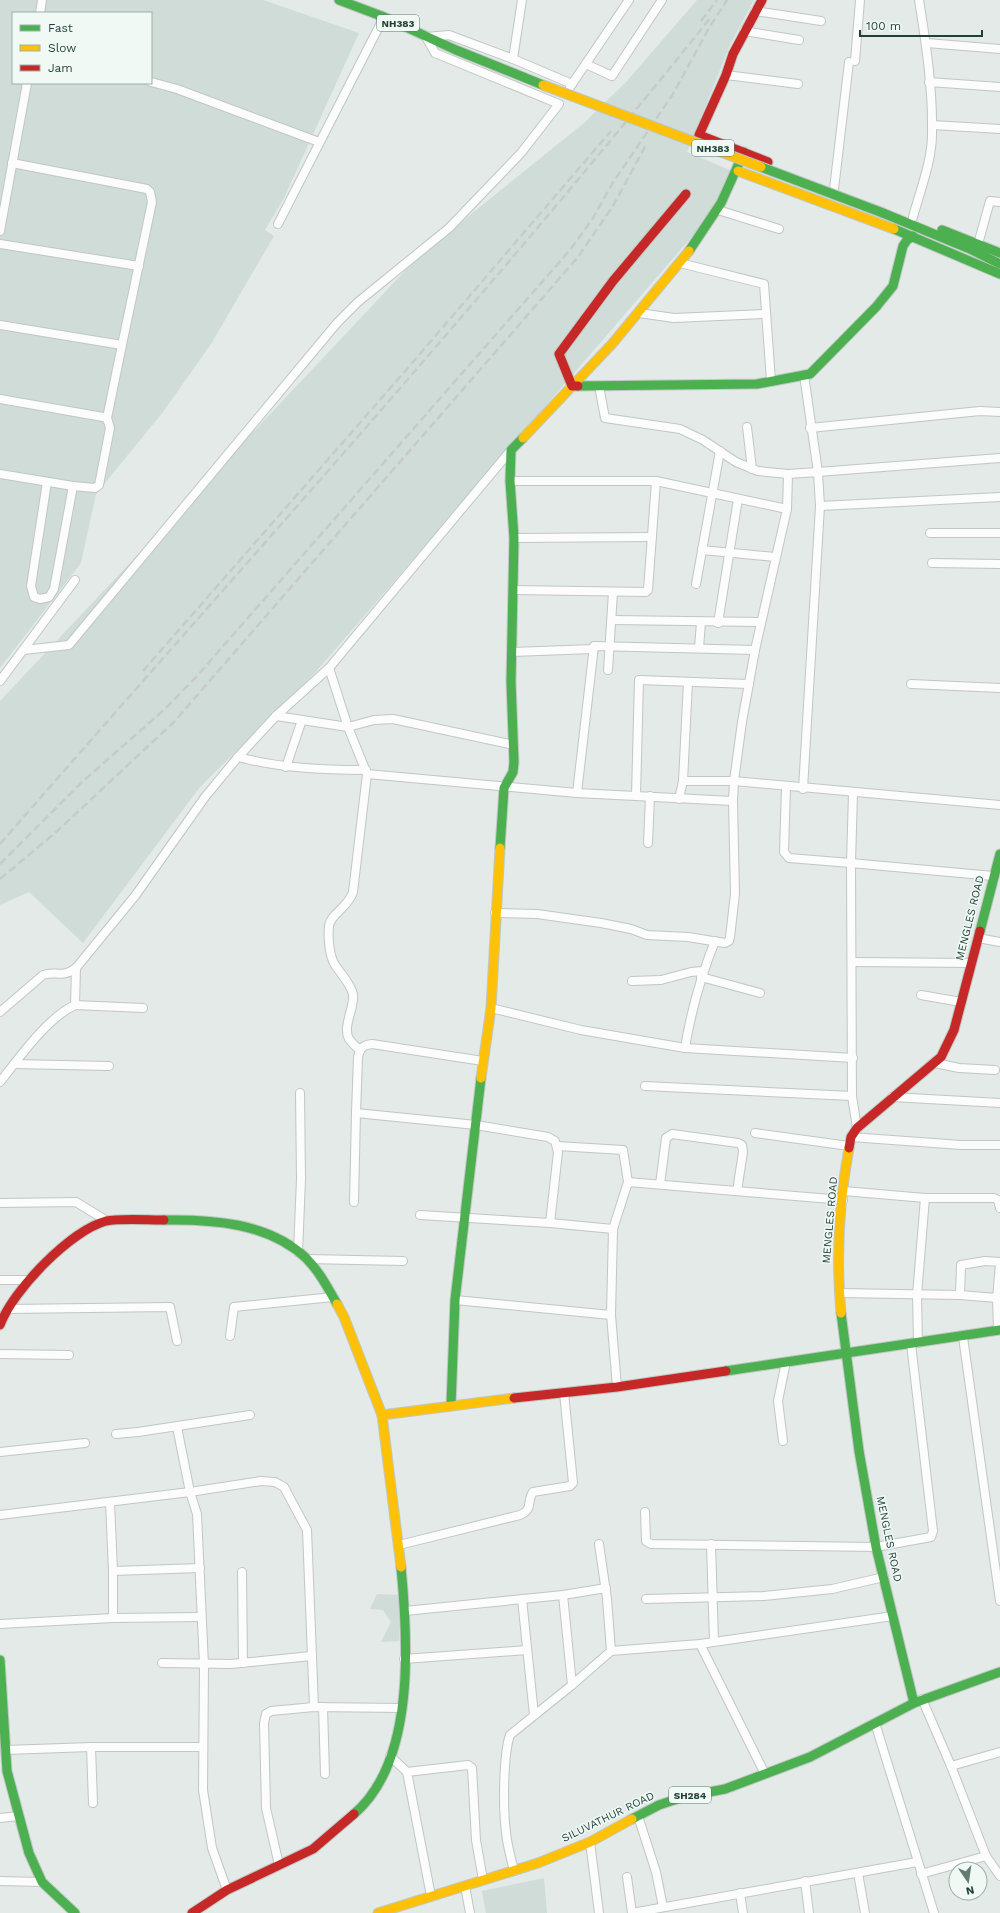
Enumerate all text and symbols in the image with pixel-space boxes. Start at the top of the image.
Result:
legend [12,12,152,84]
scale bar [860,12,982,38]
road number: NH383 [377,15,419,31]
text: 100 m [866,19,901,33]
text: Fast [48,21,73,35]
text: Slow [48,41,76,55]
text: Jam [48,61,73,75]
road number: NH383 [692,140,734,156]
street label: MENGLES ROAD [953,874,987,962]
street label: MENGLES ROAD [820,1176,840,1264]
street label: MENGLES ROAD [874,1495,904,1583]
road number: SH284 [669,1787,711,1803]
street label: SILUVATHUR ROAD [560,1789,656,1845]
north arrow [948,1861,988,1901]
text: N [965,1883,976,1898]

